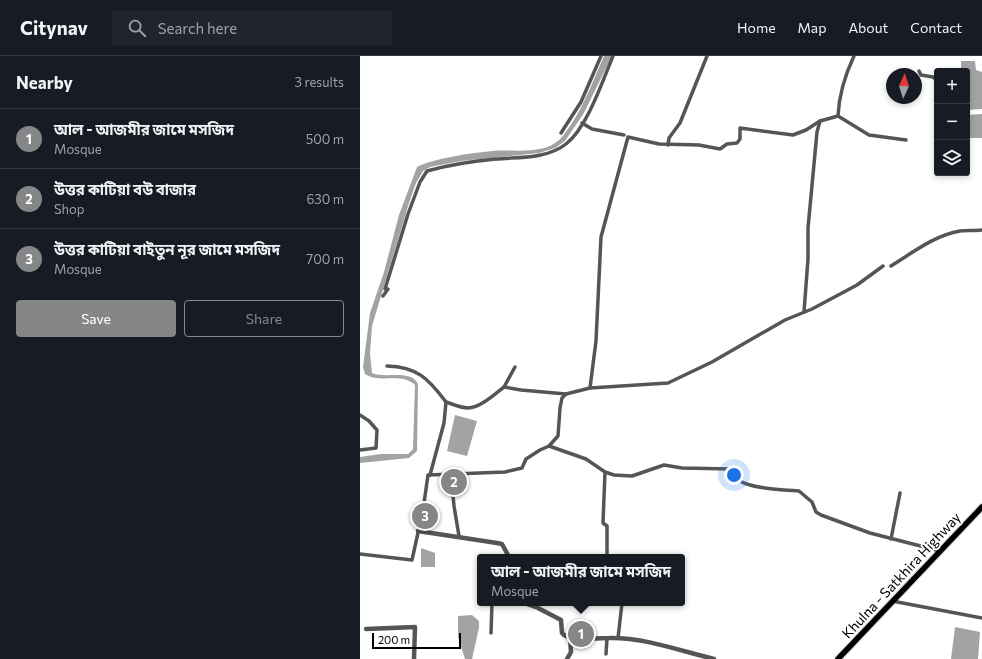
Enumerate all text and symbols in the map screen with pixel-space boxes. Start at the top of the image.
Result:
search box [112,10,392,46]
text: Citynav [20,16,88,39]
icon: search [126,17,148,39]
text: Search here [158,19,237,37]
text: Home [737,19,776,36]
text: Map [798,19,826,36]
text: About [848,19,888,36]
text: Contact [910,19,962,36]
north arrow [886,68,922,104]
map controls [934,68,970,176]
button: + [934,68,970,104]
text: Nearby [16,72,73,93]
text: 3 results [295,74,344,90]
button: − [934,104,970,140]
text: আল - আজমীর জামে মসজিদ [54,120,234,138]
text: 1 [26,131,32,147]
text: 500 m [306,131,344,147]
button: layers [934,140,970,176]
text: Mosque [54,141,102,157]
text: উত্তর কাটিয়া বউ বাজার [54,180,196,198]
text: 2 [25,191,33,207]
text: 630 m [306,191,344,207]
text: Shop [54,201,85,217]
text: উত্তর কাটিয়া বাইতুন নূর জামে মসজিদ [54,240,280,258]
text: 3 [25,251,33,267]
text: 700 m [306,251,344,267]
text: Mosque [54,261,102,277]
button: Save [16,300,176,337]
button: Share [184,300,344,337]
your location [724,465,744,485]
pin: 2 [441,467,467,497]
pin: 3 [412,501,438,531]
street label: Khulna - Satkhira Highway [838,508,964,642]
popup [477,554,685,606]
text: আল - আজমীর জামে মসজিদ [491,562,671,580]
text: Mosque [491,583,539,599]
pin: 1 [568,619,594,649]
scale bar [372,631,461,650]
text: 200 m [378,633,410,646]

